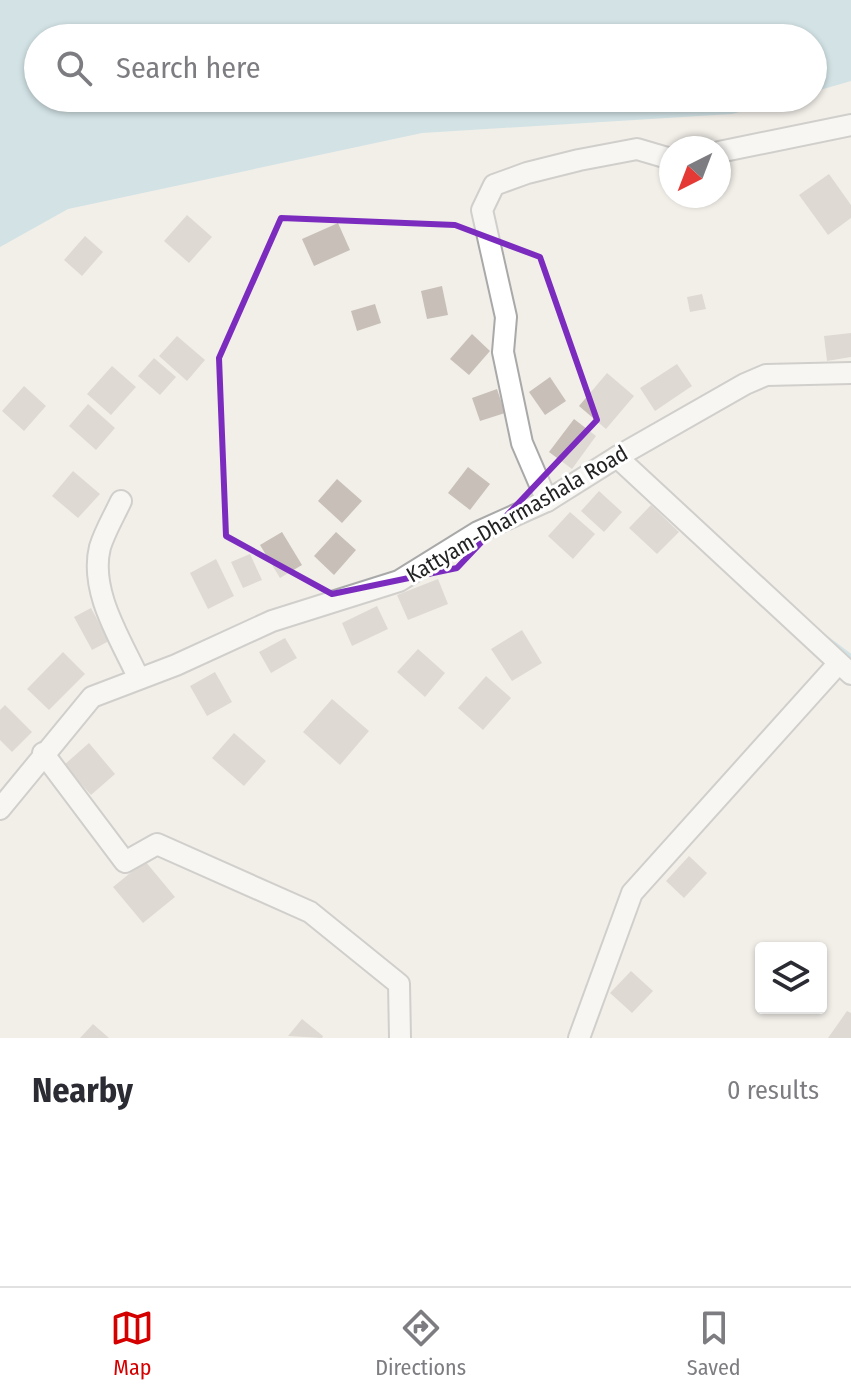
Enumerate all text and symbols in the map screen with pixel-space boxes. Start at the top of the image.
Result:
search box [24,24,827,112]
icon: search [52,46,96,90]
text: Search here [116,50,261,86]
north arrow [659,136,731,208]
street label: Kattyam-Dharmashala Road [402,440,632,588]
map controls [755,942,827,1014]
button: layers [755,942,827,1014]
text: Nearby [32,1070,133,1111]
text: 0 results [727,1075,819,1106]
tab: Map [110,1306,154,1381]
tab: Directions [375,1306,466,1381]
tab: Saved [687,1306,741,1381]

